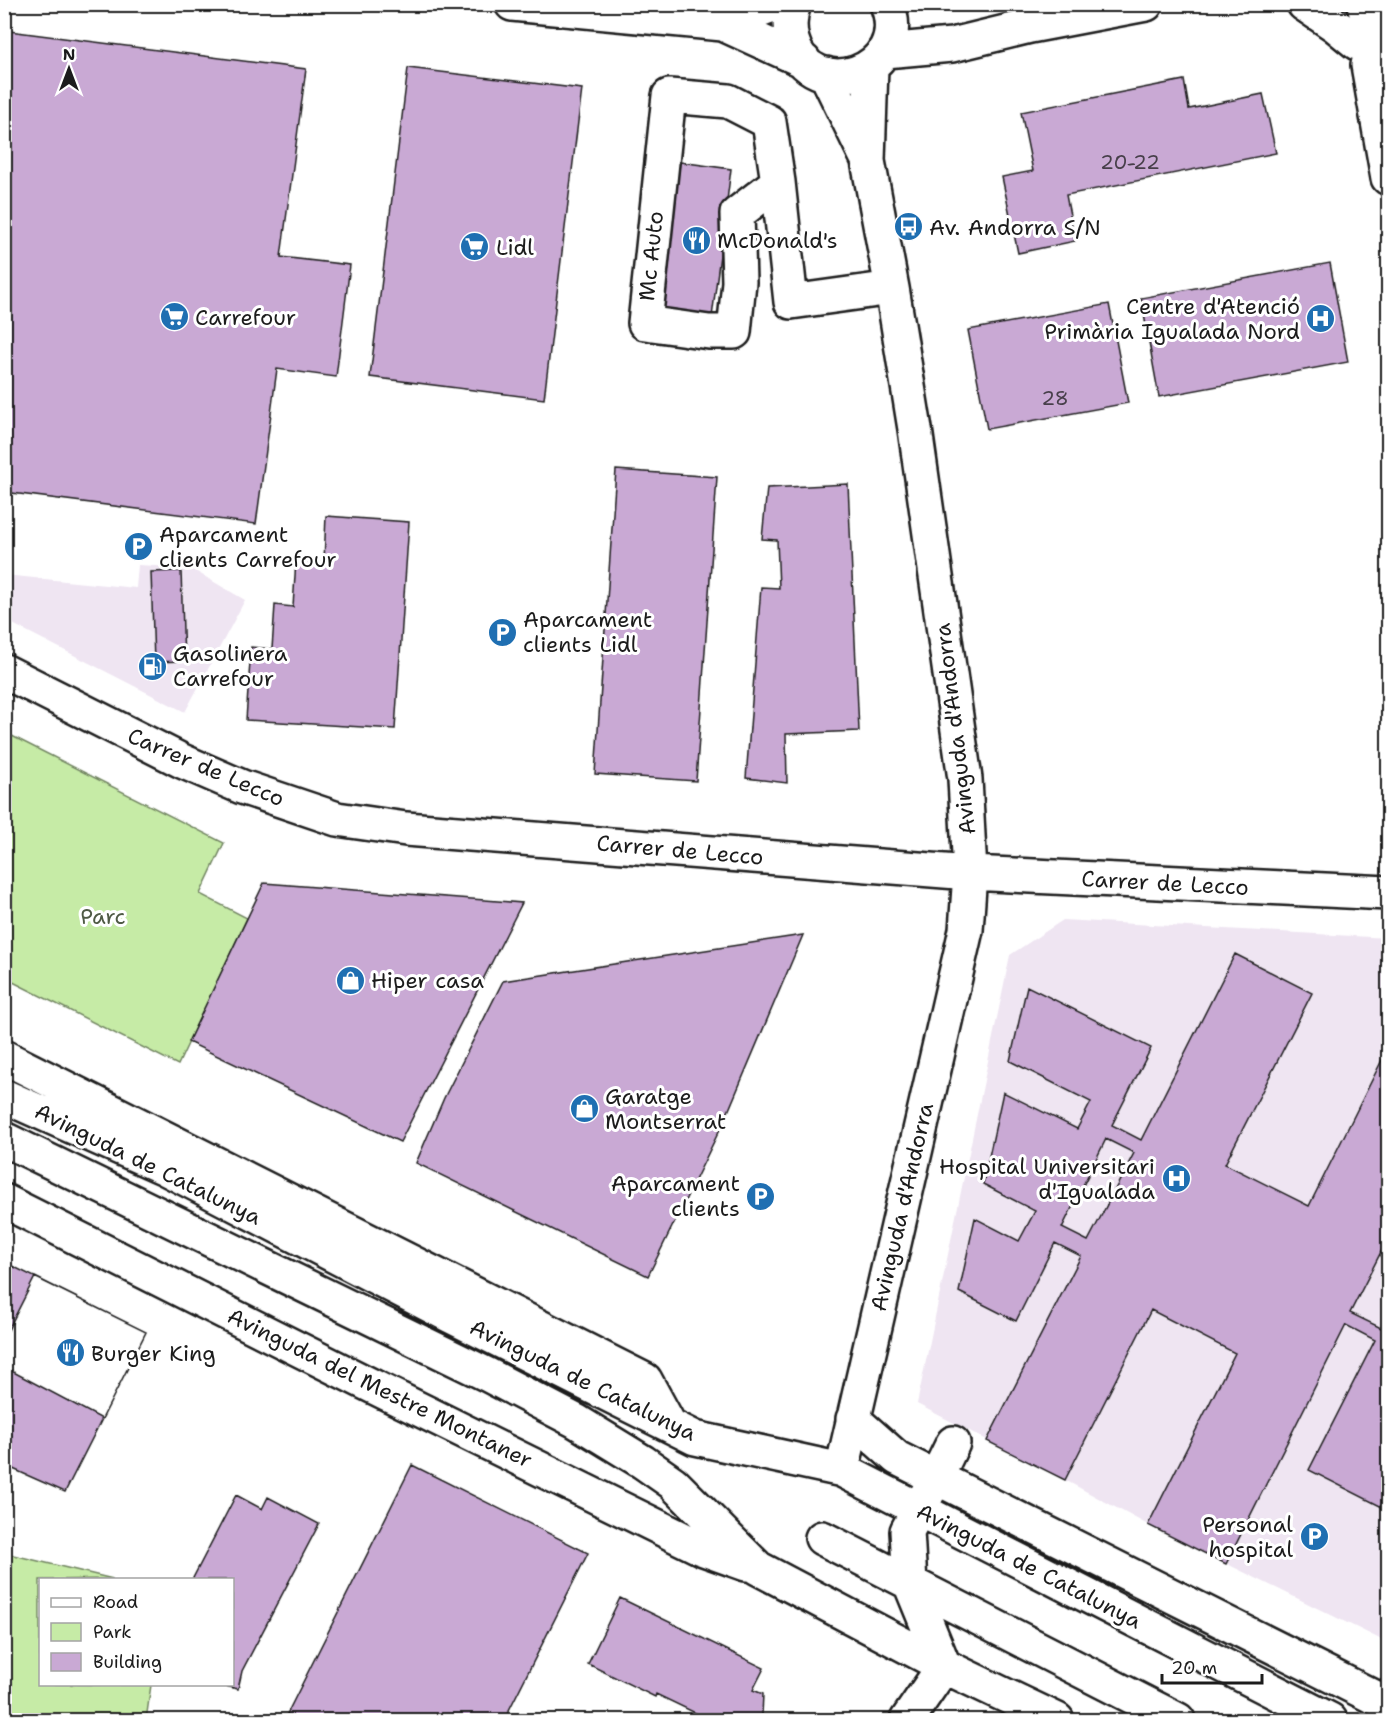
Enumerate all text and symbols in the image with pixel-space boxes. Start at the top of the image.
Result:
north arrow [39,39,99,99]
text: N [63,44,75,65]
house number: 20-22 [1100,149,1160,175]
street label: Mc Auto [632,210,670,302]
bus stop icon: Av. Andorra S/N [892,211,924,243]
place label: Av. Andorra S/N [929,213,1101,242]
restaurant icon: McDonald's [680,224,712,256]
place label: McDonald's [717,226,838,255]
supermarket icon: Lidl [459,231,491,263]
place label: Lidl [496,233,534,262]
place label: Centre d'Atenció Primària Igualada Nord [1044,292,1300,346]
supermarket icon: Carrefour [158,301,190,333]
place label: Carrefour [195,303,296,332]
hospital icon: Centre d'Atenció Primària Igualada Nord [1305,303,1337,335]
house number: 28 [1041,385,1069,411]
place label: Aparcament clients Carrefour [159,520,337,574]
parking icon: Aparcament clients Carrefour [122,531,154,563]
place label: Aparcament clients Lidl [523,605,652,659]
parking icon: Aparcament clients Lidl [486,616,518,648]
street label: Avinguda d'Andorra [928,621,982,836]
place label: Gasolinera Carrefour [173,639,288,693]
fuel station icon: Gasolinera Carrefour [136,650,168,682]
street label: Carrer de Lecco [123,721,289,813]
street label: Carrer de Lecco [595,828,765,872]
street label: Carrer de Lecco [1081,864,1249,902]
park label: Parc [80,902,126,931]
shop icon: Hiper casa [334,964,366,996]
place label: Hiper casa [371,966,484,995]
place label: Garatge Montserrat [605,1082,726,1136]
shop icon: Garatge Montserrat [568,1093,600,1125]
street label: Avinguda de Catalunya [30,1096,266,1232]
street label: Avinguda d'Andorra [864,1100,940,1314]
place label: Hospital Universitari d'Igualada [939,1152,1155,1206]
hospital icon: Hospital Universitari d'Igualada [1160,1163,1192,1195]
place label: Aparcament clients [611,1169,740,1223]
parking icon: Aparcament clients [745,1180,777,1212]
street label: Avinguda del Mestre Montaner [223,1301,537,1475]
street label: Avinguda de Catalunya [465,1312,701,1448]
restaurant icon: Burger King [54,1337,86,1369]
place label: Burger King [91,1339,216,1368]
street label: Avinguda de Catalunya [912,1497,1147,1636]
place label: Personal hospital [1202,1510,1293,1564]
parking icon: Personal hospital [1298,1521,1330,1553]
legend [39,1578,234,1686]
text: Road [93,1590,138,1614]
text: Park [93,1620,132,1644]
scale bar [1162,1647,1262,1685]
text: Building [93,1650,162,1674]
text: 20 m [1171,1656,1217,1680]

